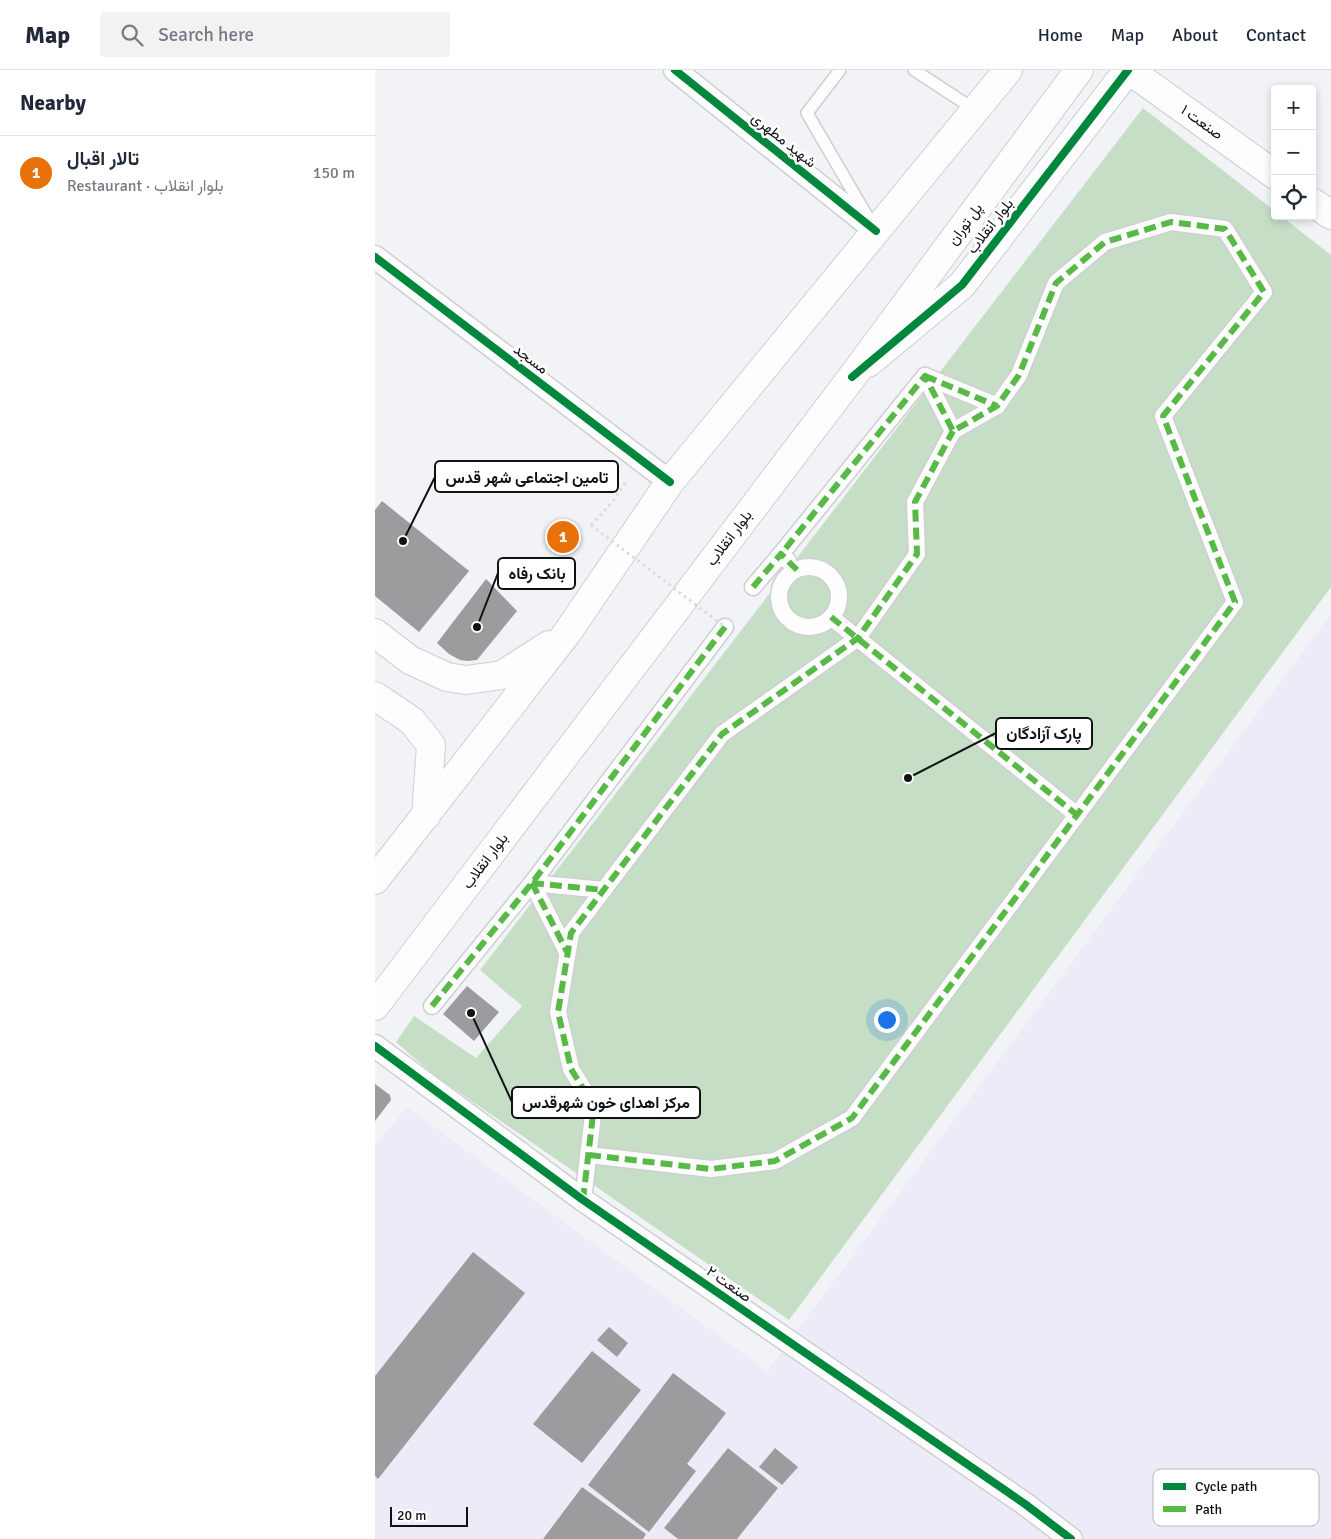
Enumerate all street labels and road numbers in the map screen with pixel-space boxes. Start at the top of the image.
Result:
street label: صنعت ۱ [1177,101,1227,143]
street label: شهید مطهری [747,108,820,172]
street label: بلوار انقلاب [963,195,1017,257]
street label: پل توران [944,199,987,249]
street label: مسجد [510,340,552,378]
street label: بلوار انقلاب [702,507,756,569]
street label: بلوار انقلاب [458,830,512,892]
street label: صنعت ۲ [703,1262,755,1306]

